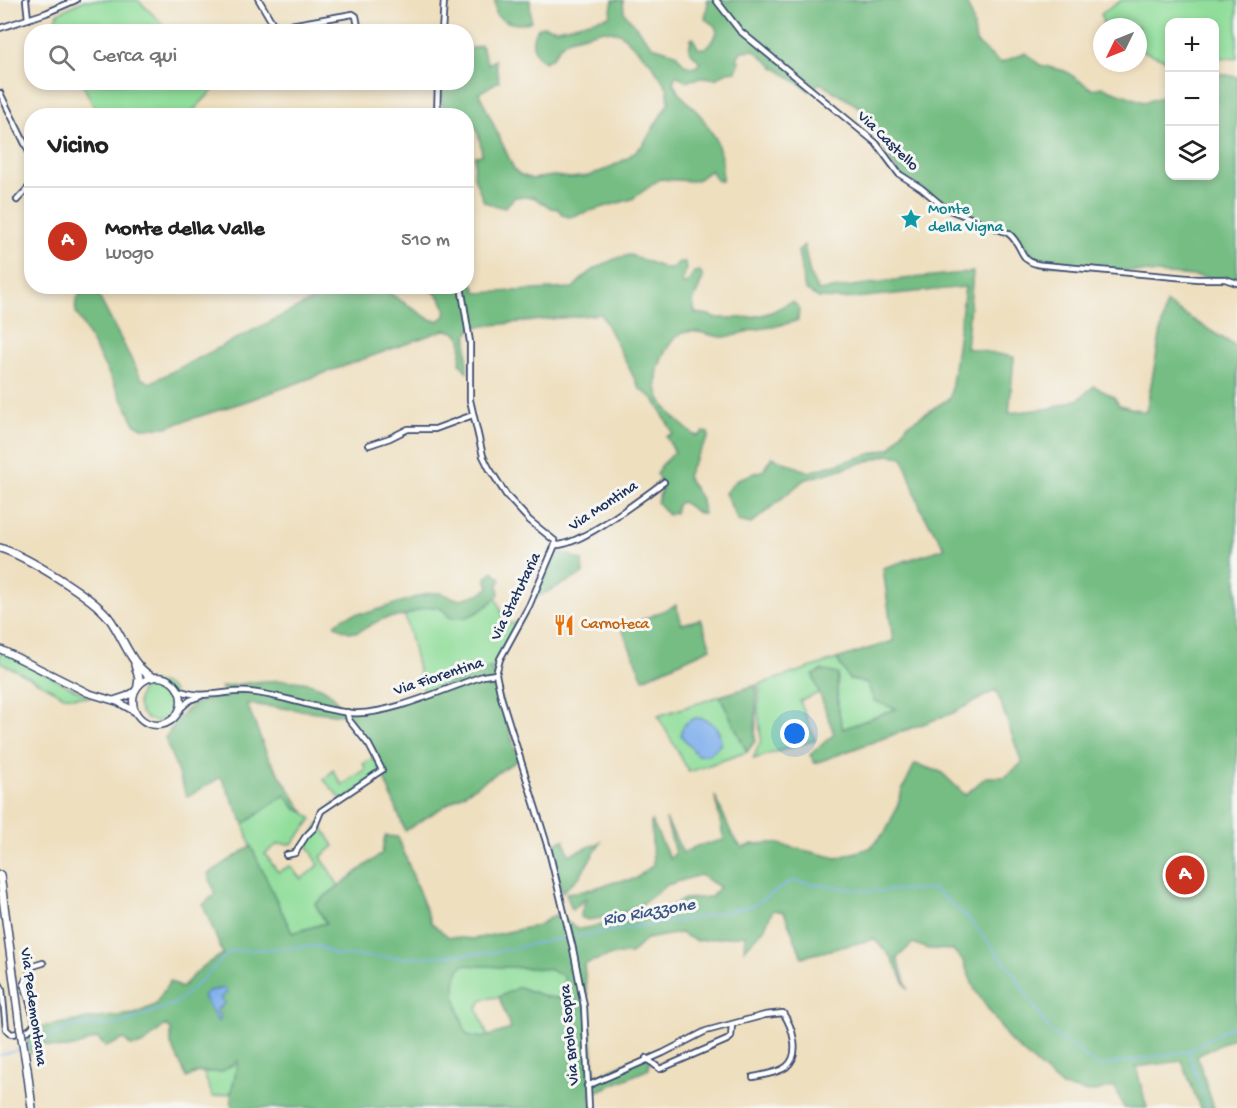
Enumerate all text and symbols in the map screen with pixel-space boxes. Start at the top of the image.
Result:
north arrow [1093,18,1147,72]
map controls [1165,18,1219,180]
button: + [1165,18,1219,72]
search box [24,24,474,90]
icon: search [45,41,78,74]
text: Cerca qui [93,44,177,70]
button: − [1165,72,1219,126]
street label: Via Castello [851,107,922,176]
button: layers [1165,126,1219,180]
text: Vicino [48,132,108,163]
place label: Monte della Vigna [928,201,1004,238]
place icon: Monte della Vigna [899,207,923,231]
text: Monte della Valle [105,217,265,243]
text: A [62,230,73,253]
text: 510 m [401,230,450,253]
text: Luogo [105,243,154,266]
street label: Via Montina [565,477,643,537]
street label: Via Statutaria [487,549,547,645]
restaurant icon: Carnoteca [552,613,576,637]
place label: Carnoteca [581,616,650,635]
street label: Via Fiorentina [391,654,487,702]
your location [780,719,809,748]
pin: A [1166,852,1204,898]
water label: Rio Riazzone [601,894,697,931]
street label: Via Pedemontana [14,946,50,1068]
street label: Via Brolo Sopra [557,983,585,1087]

